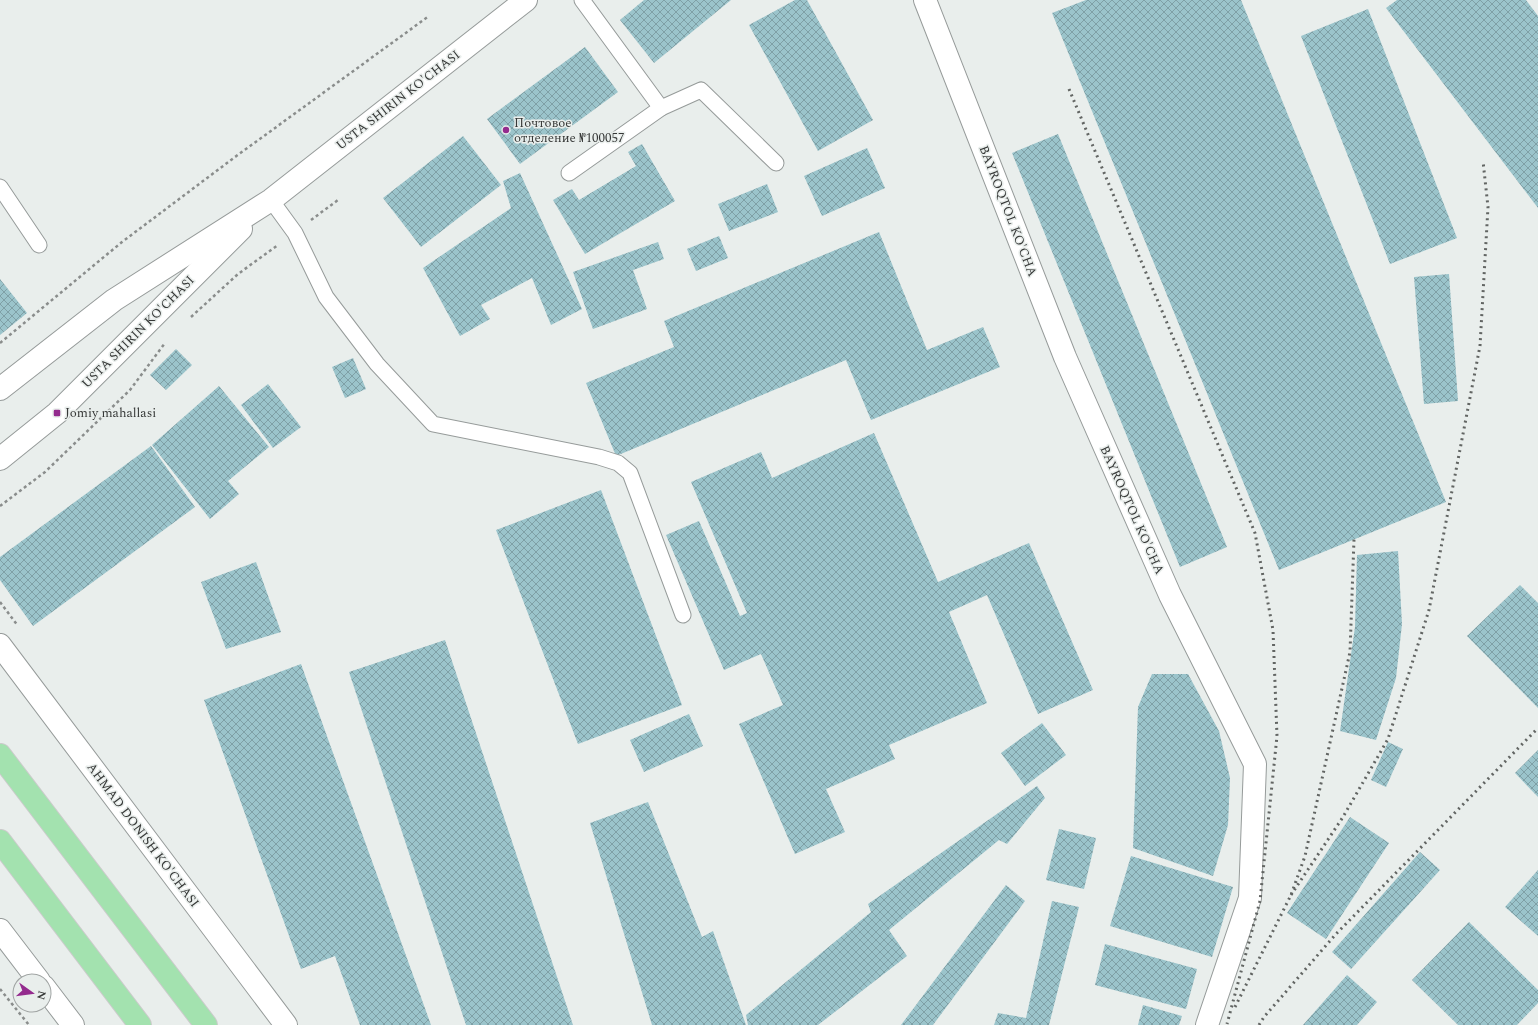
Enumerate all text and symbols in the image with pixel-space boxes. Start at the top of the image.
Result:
street label: USTA SHIRIN KO'CHASI [332,45,464,155]
place label: Почтовое отделение №100057 [514,113,625,148]
marker: Почтовое отделение №100057 [501,125,511,135]
street label: BAYROQTOL KO'CHA [974,143,1042,280]
street label: USTA SHIRIN KO'CHASI [77,271,199,393]
place label: Jomiy mahallasi [65,403,156,423]
marker: Jomiy mahallasi [52,408,62,418]
street label: BAYROQTOL KO'CHA [1095,442,1170,578]
street label: AHMAD DONISH KO'CHASI [82,758,204,912]
north arrow [12,973,52,1013]
text: N [32,989,51,1002]

